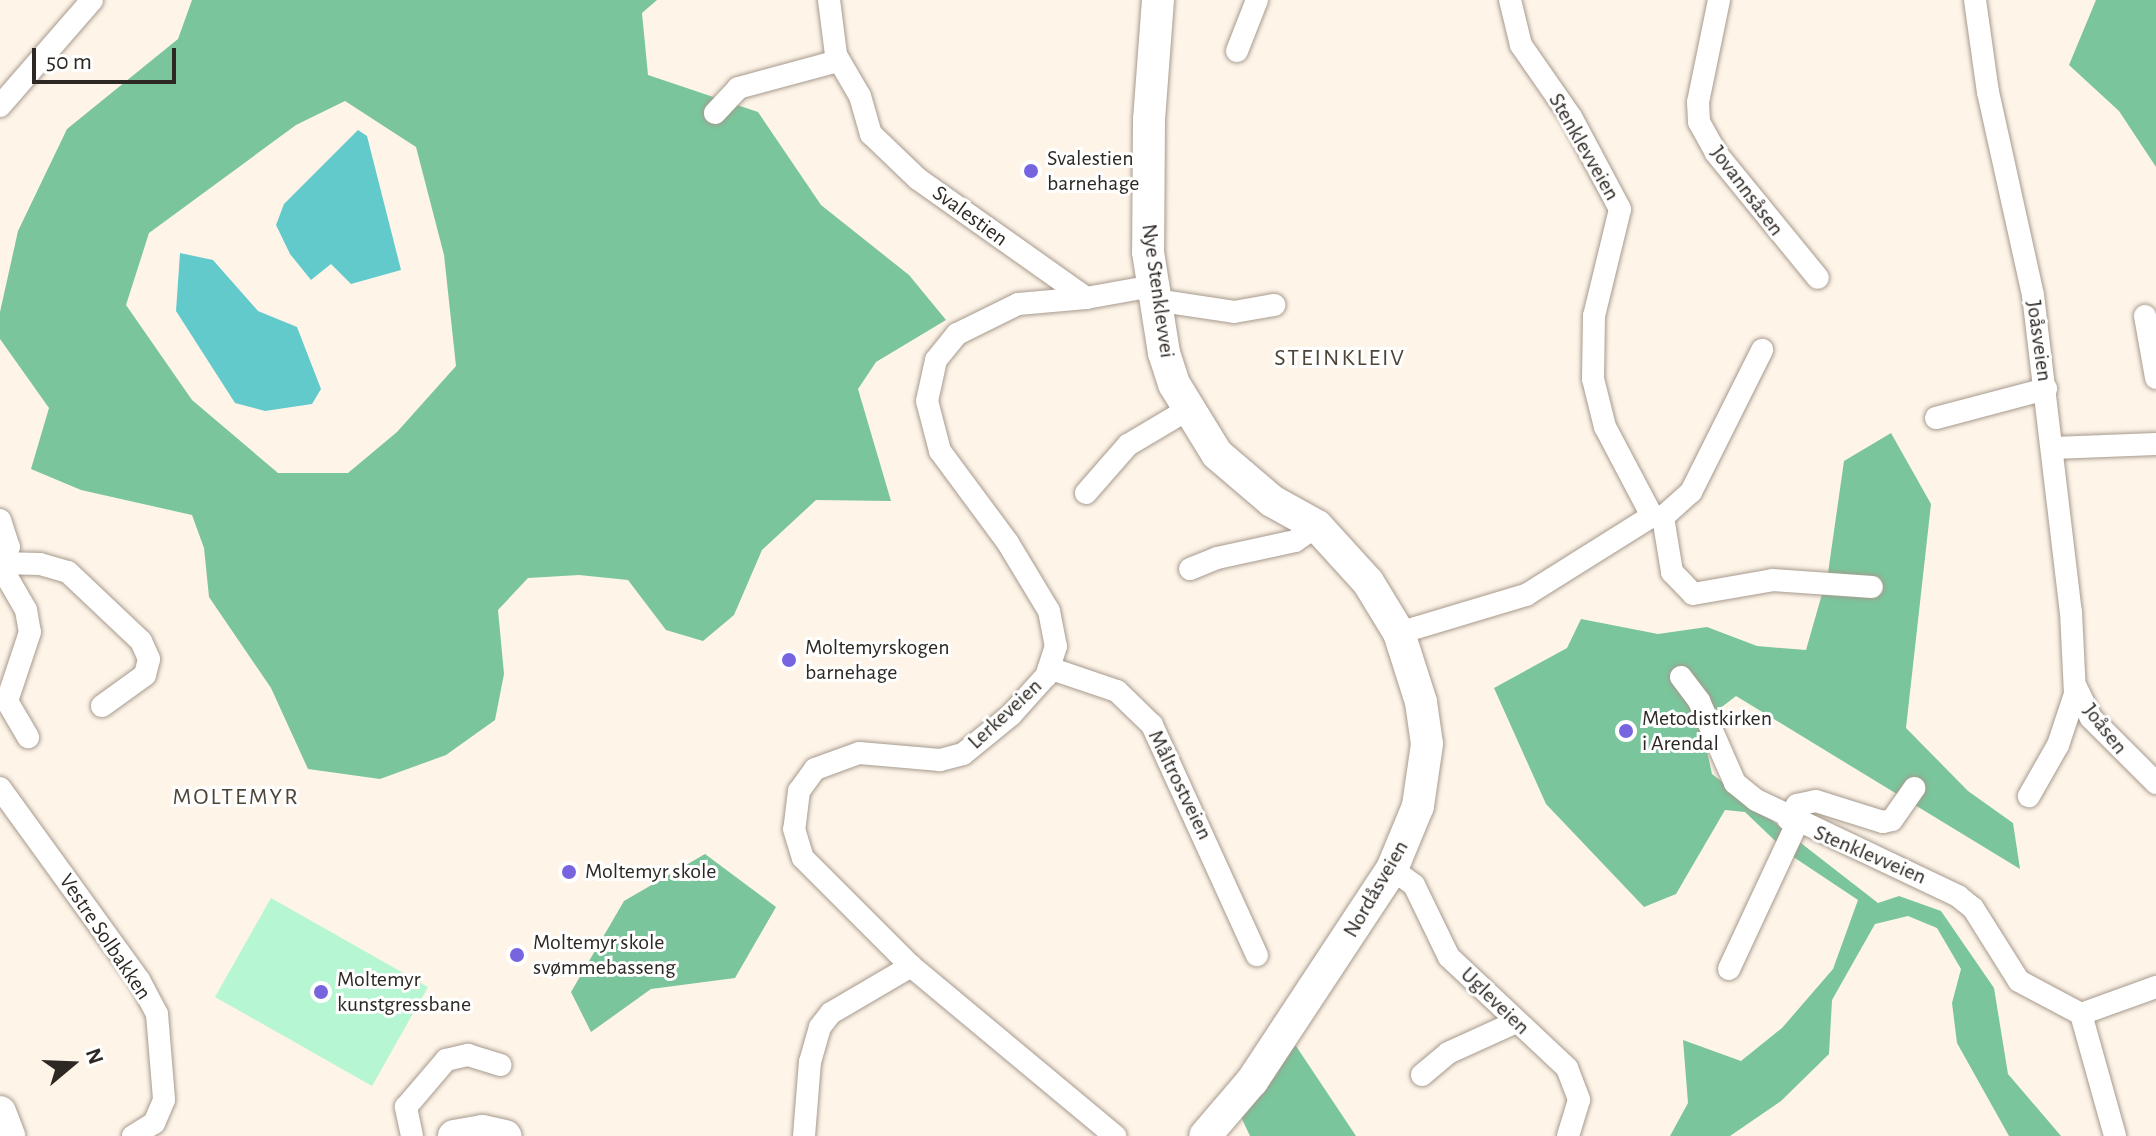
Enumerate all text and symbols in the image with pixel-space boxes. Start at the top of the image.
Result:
scale bar [36,32,180,82]
text: 50 m [46,50,92,74]
street label: Stenklevveien [1543,89,1625,205]
street label: Jovannsåsen [1705,141,1789,241]
place label: Svalestien barnehage [1047,145,1139,196]
marker: Svalestien barnehage [1022,162,1040,180]
street label: Svalestien [927,180,1013,252]
street label: Nye Stenklevvei [1136,222,1180,360]
street label: Joåsveien [2020,299,2058,383]
district label: STEINKLEIV [1274,345,1406,373]
place label: Moltemyrskogen barnehage [805,634,950,686]
marker: Moltemyrskogen barnehage [780,651,798,669]
street label: Lerkeveien [962,673,1048,755]
street label: Joåsen [2077,698,2133,760]
place label: Metodistkirken i Arendal [1642,705,1772,756]
marker: Metodistkirken i Arendal [1617,722,1635,740]
street label: Måltrostveien [1142,726,1218,844]
district label: MOLTEMYR [172,784,300,812]
street label: Stenklevveien [1810,820,1930,890]
street label: Nordåsveien [1338,836,1414,942]
place label: Moltemyr skole [585,859,717,885]
marker: Moltemyr skole [560,863,578,881]
street label: Vestre Solbakken [53,869,157,1005]
place label: Moltemyr skole svømmebasseng [533,929,676,980]
marker: Moltemyr skole svømmebasseng [508,946,526,964]
street label: Ugleveien [1455,962,1535,1040]
place label: Moltemyr kunstgressbane [337,966,471,1018]
marker: Moltemyr kunstgressbane [312,983,330,1001]
north arrow [32,1024,112,1104]
text: N [82,1045,108,1067]

